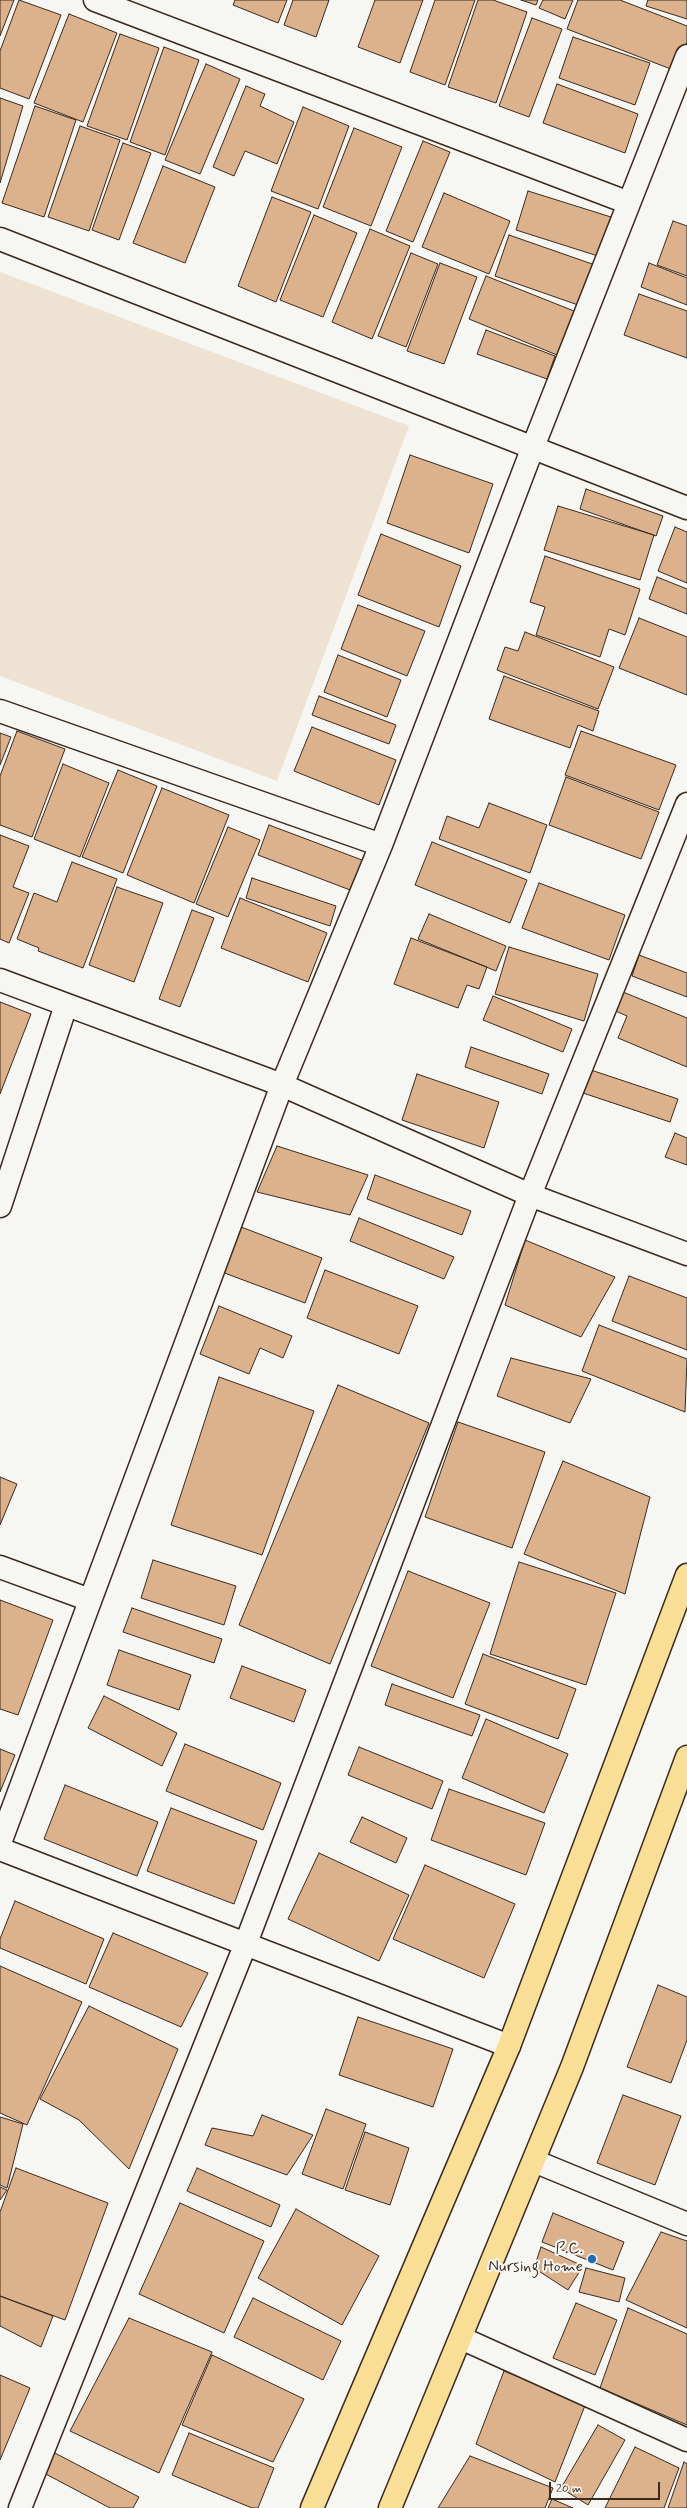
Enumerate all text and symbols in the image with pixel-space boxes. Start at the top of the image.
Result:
place label: P.C. Nursing Home [488,2240,583,2278]
marker: P.C. Nursing Home [586,2253,598,2265]
scale bar [551,2474,662,2500]
text: 20 m [556,2481,582,2497]

